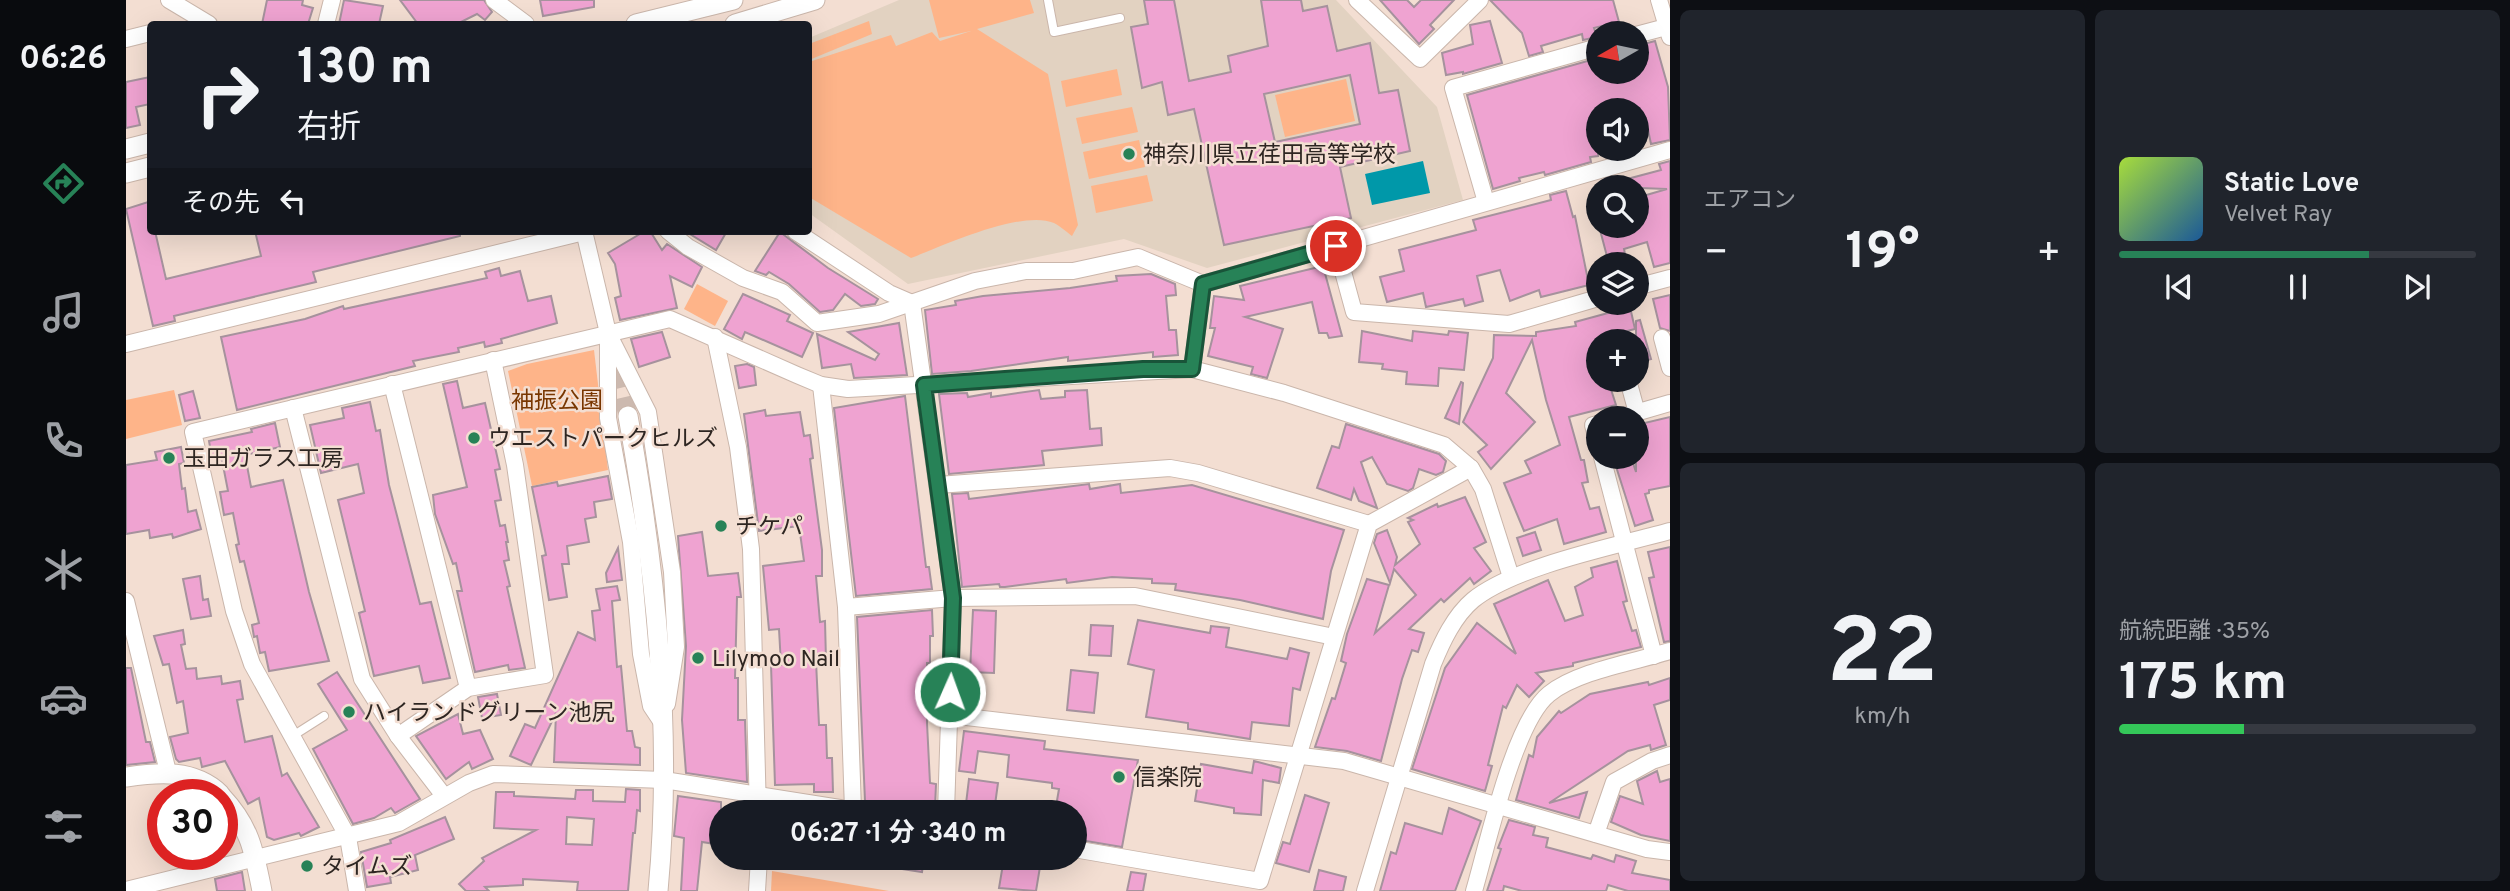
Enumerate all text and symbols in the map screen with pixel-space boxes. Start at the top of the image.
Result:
north arrow [1586,21,1648,84]
map controls [1586,21,1649,469]
text: 130 m [297,39,433,101]
text: 06:26 [19,40,107,80]
icon: right [182,49,273,140]
button: sound [1586,98,1649,161]
text: 右折 [297,109,361,149]
place label: 神奈川県立荏田高等学校 [1143,142,1396,171]
marker: 神奈川県立荏田高等学校 [1121,146,1137,162]
icon: directions [39,159,88,208]
text: Static Love [2224,168,2359,201]
button: search [1586,175,1649,238]
icon: left [274,182,312,220]
text: エアコン [1704,187,1796,216]
text: その先 [182,188,260,221]
text: Velvet Ray [2224,201,2332,230]
pin [1306,216,1366,276]
text: 19° [1845,221,1920,287]
icon: arrive [1317,227,1355,265]
text: − [1704,230,1729,279]
text: + [2036,230,2061,279]
button: layers [1586,252,1649,315]
icon: previous [2160,268,2198,306]
icon: pause [2279,268,2317,306]
icon: next [2398,268,2436,306]
icon: music [39,288,88,337]
button: + [1586,329,1649,392]
park label: 袖振公園 [511,388,603,417]
button: − [1586,406,1649,469]
icon: phone [39,416,88,465]
place label: ウエストパークヒルズ [488,426,718,455]
marker: ウエストパークヒルズ [466,430,482,446]
place label: 玉田ガラス工房 [183,446,344,475]
marker: 玉田ガラス工房 [161,450,177,466]
place label: チケパ [735,514,803,543]
marker: チケパ [713,518,729,534]
icon: climate [39,545,88,594]
text: 22 [1827,600,1938,715]
text: 航続距離 · 35% [2119,618,2270,647]
place label: Lilymoo Nail [712,646,840,675]
marker: Lilymoo Nail [690,650,706,666]
text: 175 km [2119,652,2287,718]
position arrow [913,655,987,729]
icon: car [39,674,88,723]
place label: ハイランドグリーン池尻 [363,700,614,729]
text: km/h [1855,703,1910,732]
marker: ハイランドグリーン池尻 [341,704,357,720]
place label: 信楽院 [1133,765,1202,794]
marker: 信楽院 [1111,769,1127,785]
speed limit sign: 30 [147,779,238,870]
icon: filters [39,802,88,851]
text: 06:27 · 1 分 · 340 m [790,818,1006,851]
place label: タイムズ [321,854,413,883]
marker: タイムズ [299,858,315,874]

